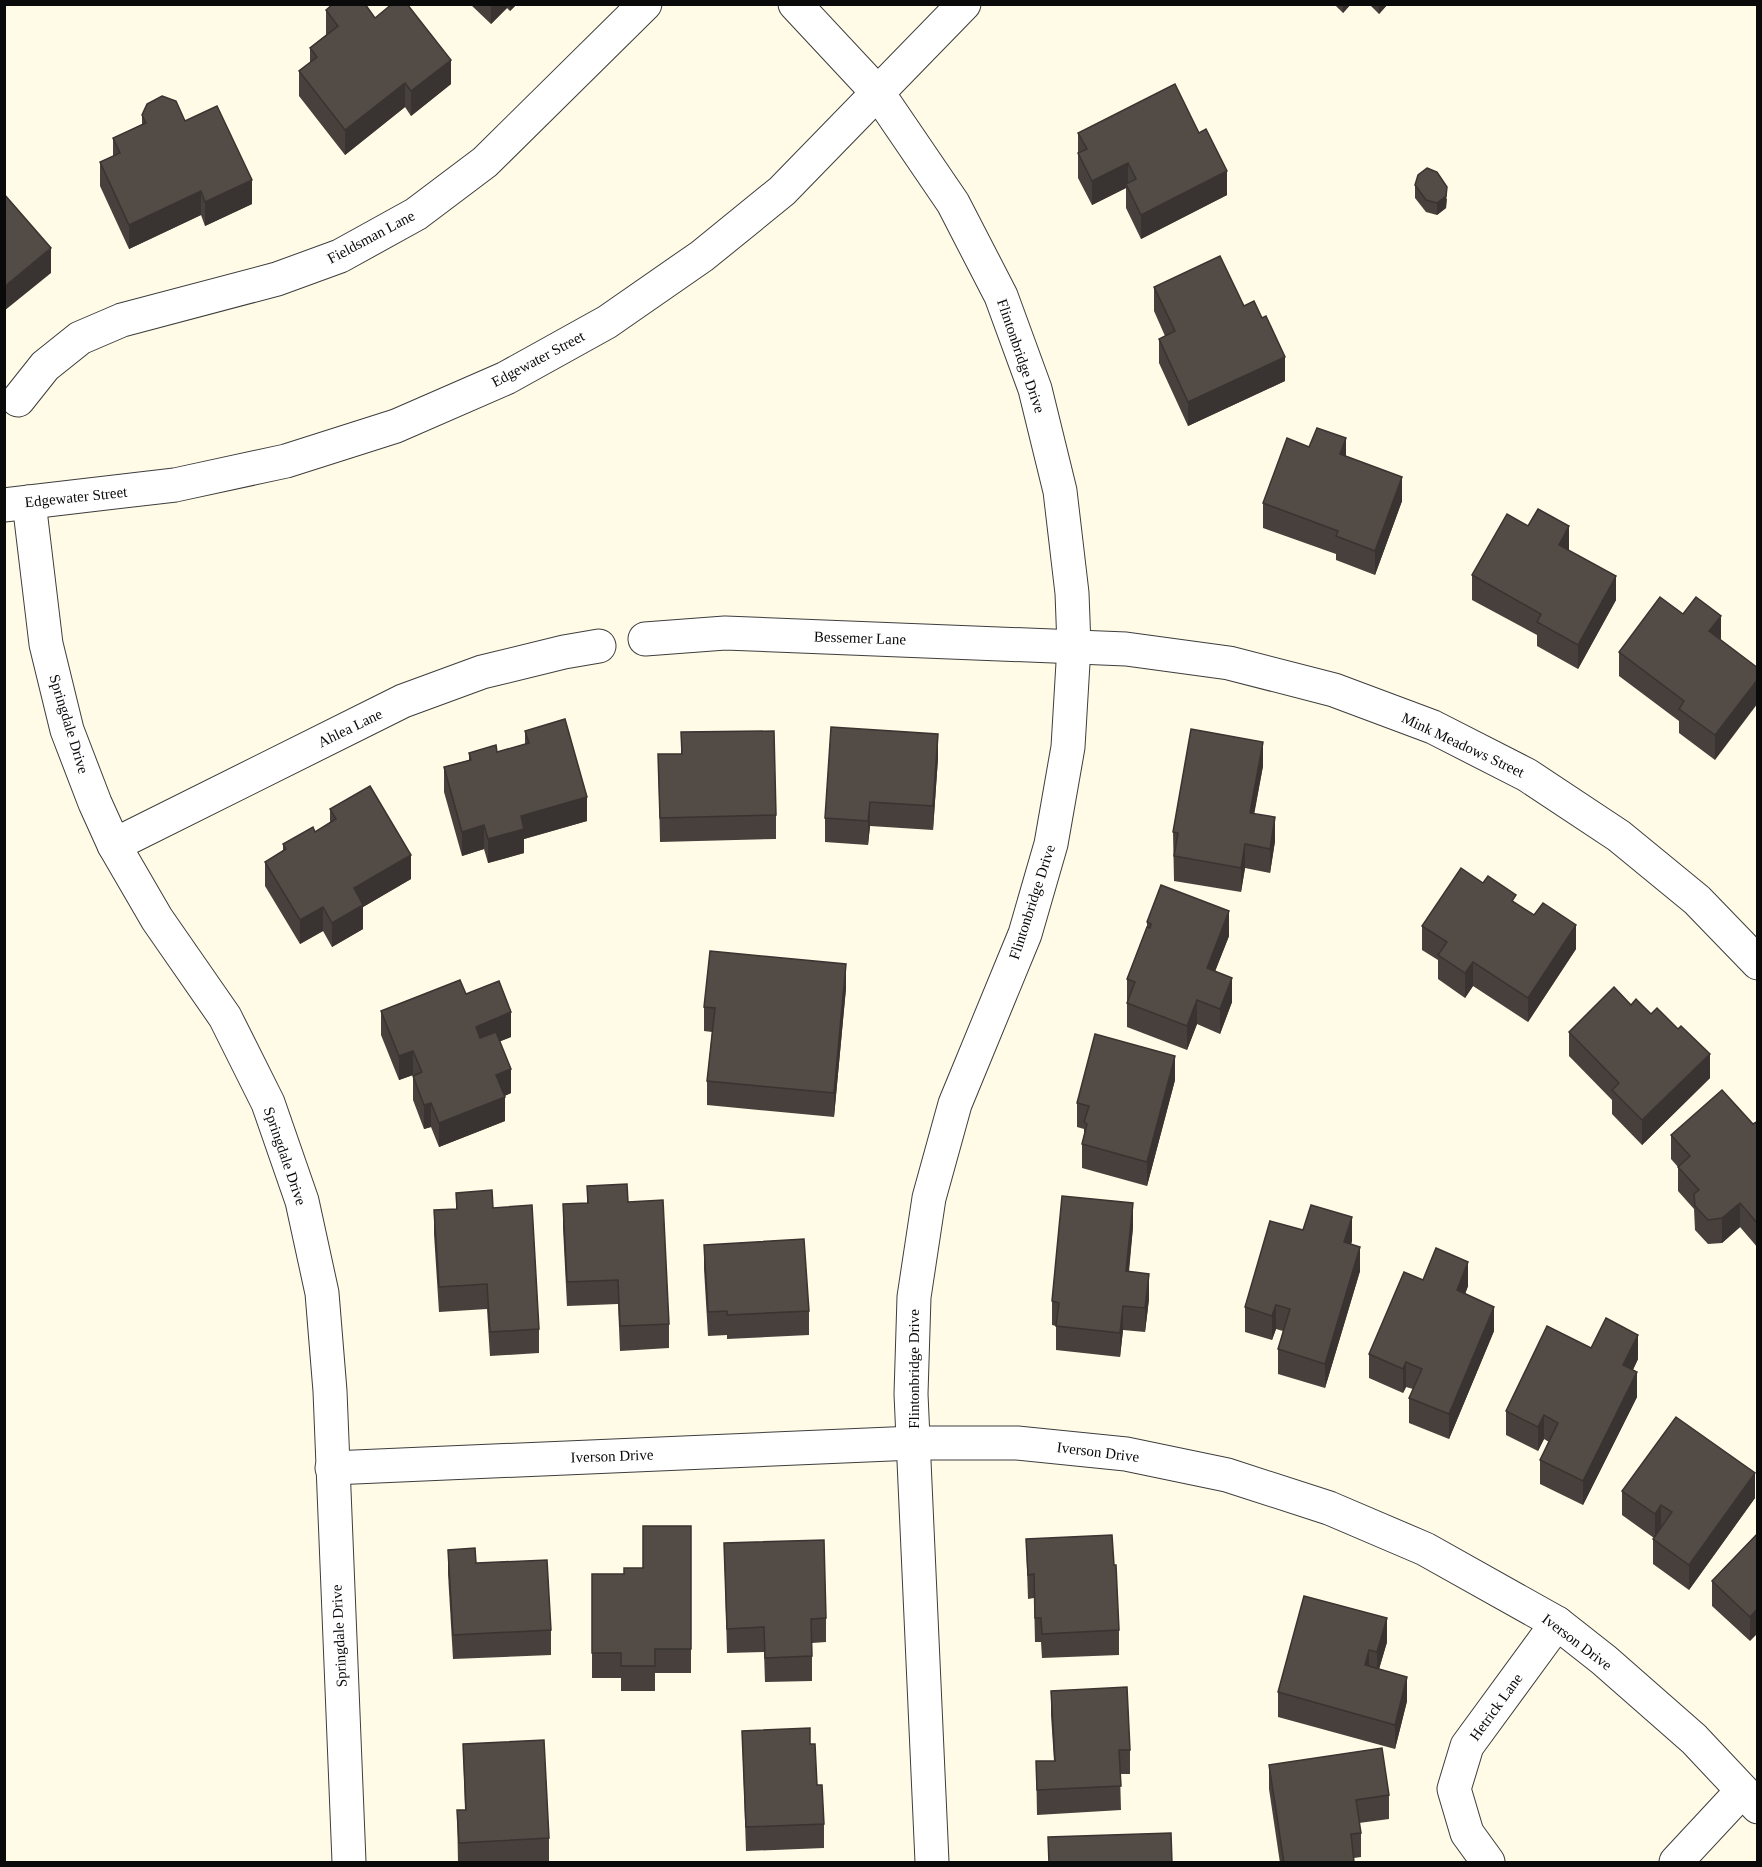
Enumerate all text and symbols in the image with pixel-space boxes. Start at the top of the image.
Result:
street label: Fieldsman Lane [325,207,418,267]
street label: Flintonbridge Drive [994,297,1048,415]
street label: Edgewater Street [489,327,588,390]
street label: Edgewater Street [24,484,129,510]
street label: Bessemer Lane [814,628,907,648]
street label: Springdale Drive [46,672,92,776]
street label: Ahlea Lane [315,705,385,750]
street label: Mink Meadows Street [1399,710,1528,781]
street label: Flintonbridge Drive [1006,842,1058,961]
street label: Springdale Drive [261,1105,309,1208]
street label: Flintonbridge Drive [906,1309,922,1429]
street label: Iverson Drive [1056,1439,1140,1465]
street label: Iverson Drive [570,1447,654,1465]
street label: Springdale Drive [328,1584,350,1688]
street label: Iverson Drive [1539,1611,1615,1674]
street label: Hetrick Lane [1466,1670,1526,1744]

